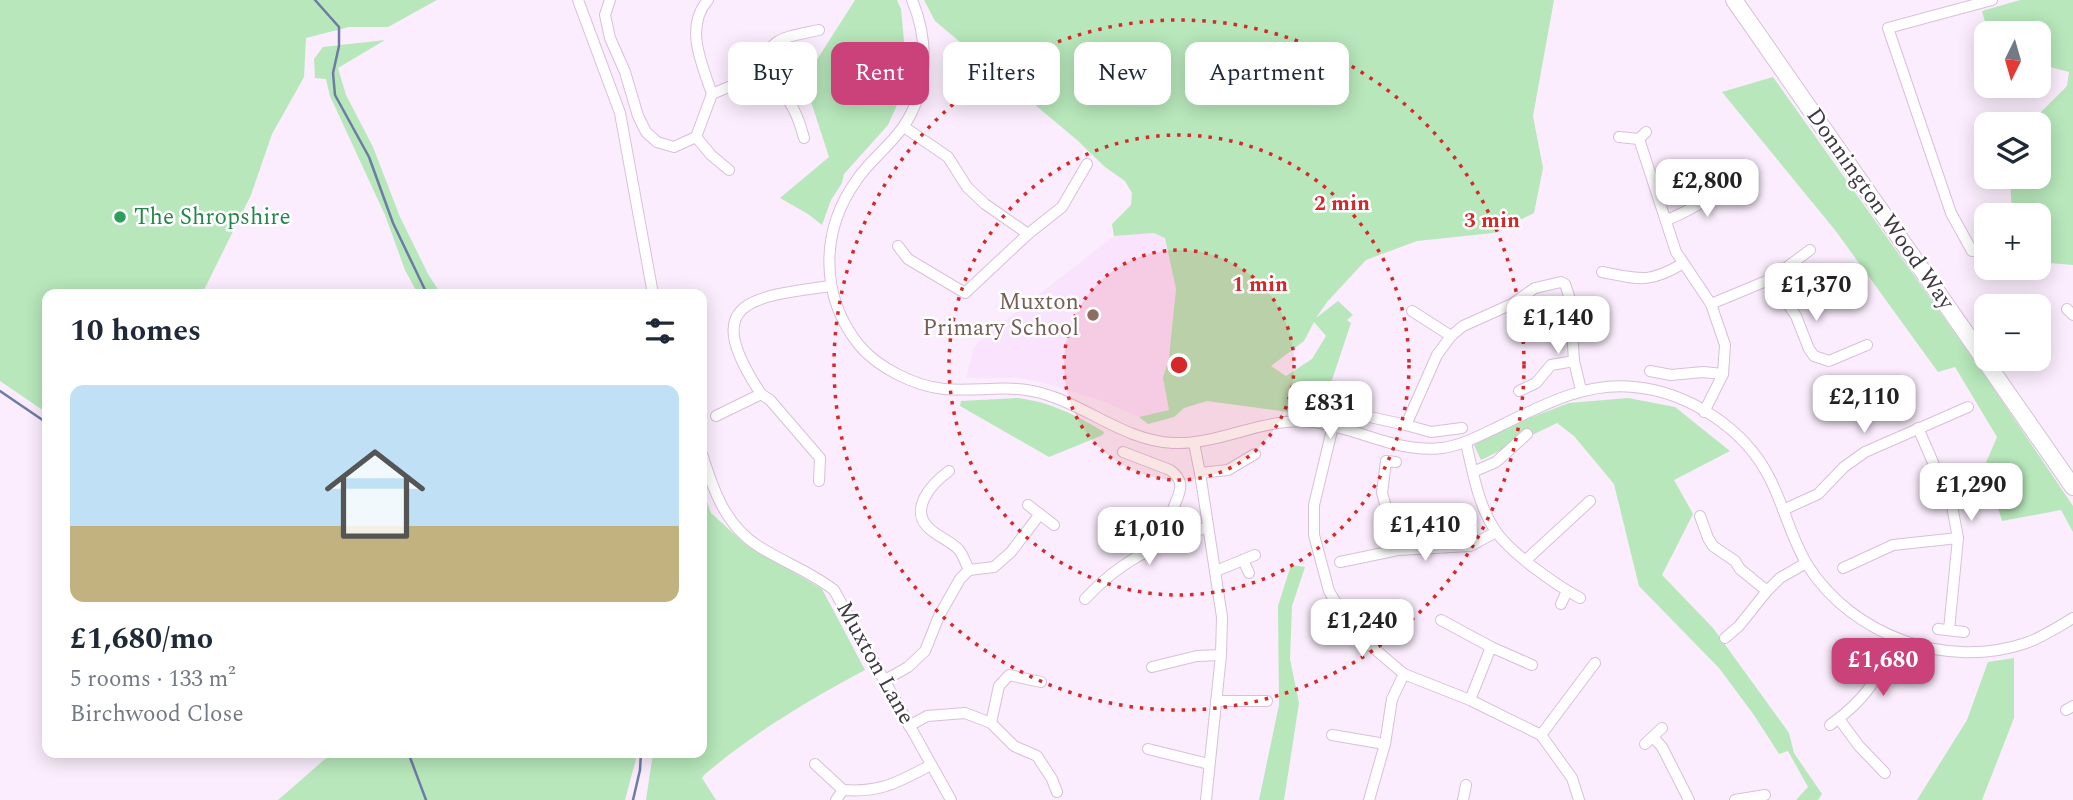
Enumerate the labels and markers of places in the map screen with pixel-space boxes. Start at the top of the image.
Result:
pin: £2,800 [1650,160,1764,219]
place label: The Shropshire [134,200,291,235]
marker: The Shropshire [112,209,128,225]
pin: £1,370 [1759,264,1873,323]
place label: Muxton Primary School [923,285,1079,346]
pin: £1,140 [1501,296,1615,356]
marker: Muxton Primary School [1085,307,1101,323]
centre of rings [1167,353,1191,377]
pin: £2,110 [1807,376,1921,435]
pin: £831 [1289,382,1371,441]
pin: £1,290 [1914,463,2028,523]
pin: £1,410 [1368,504,1482,563]
pin: £1,010 [1092,508,1206,567]
pin: £1,240 [1305,600,1419,659]
pin: £1,680 [1826,638,1940,698]

